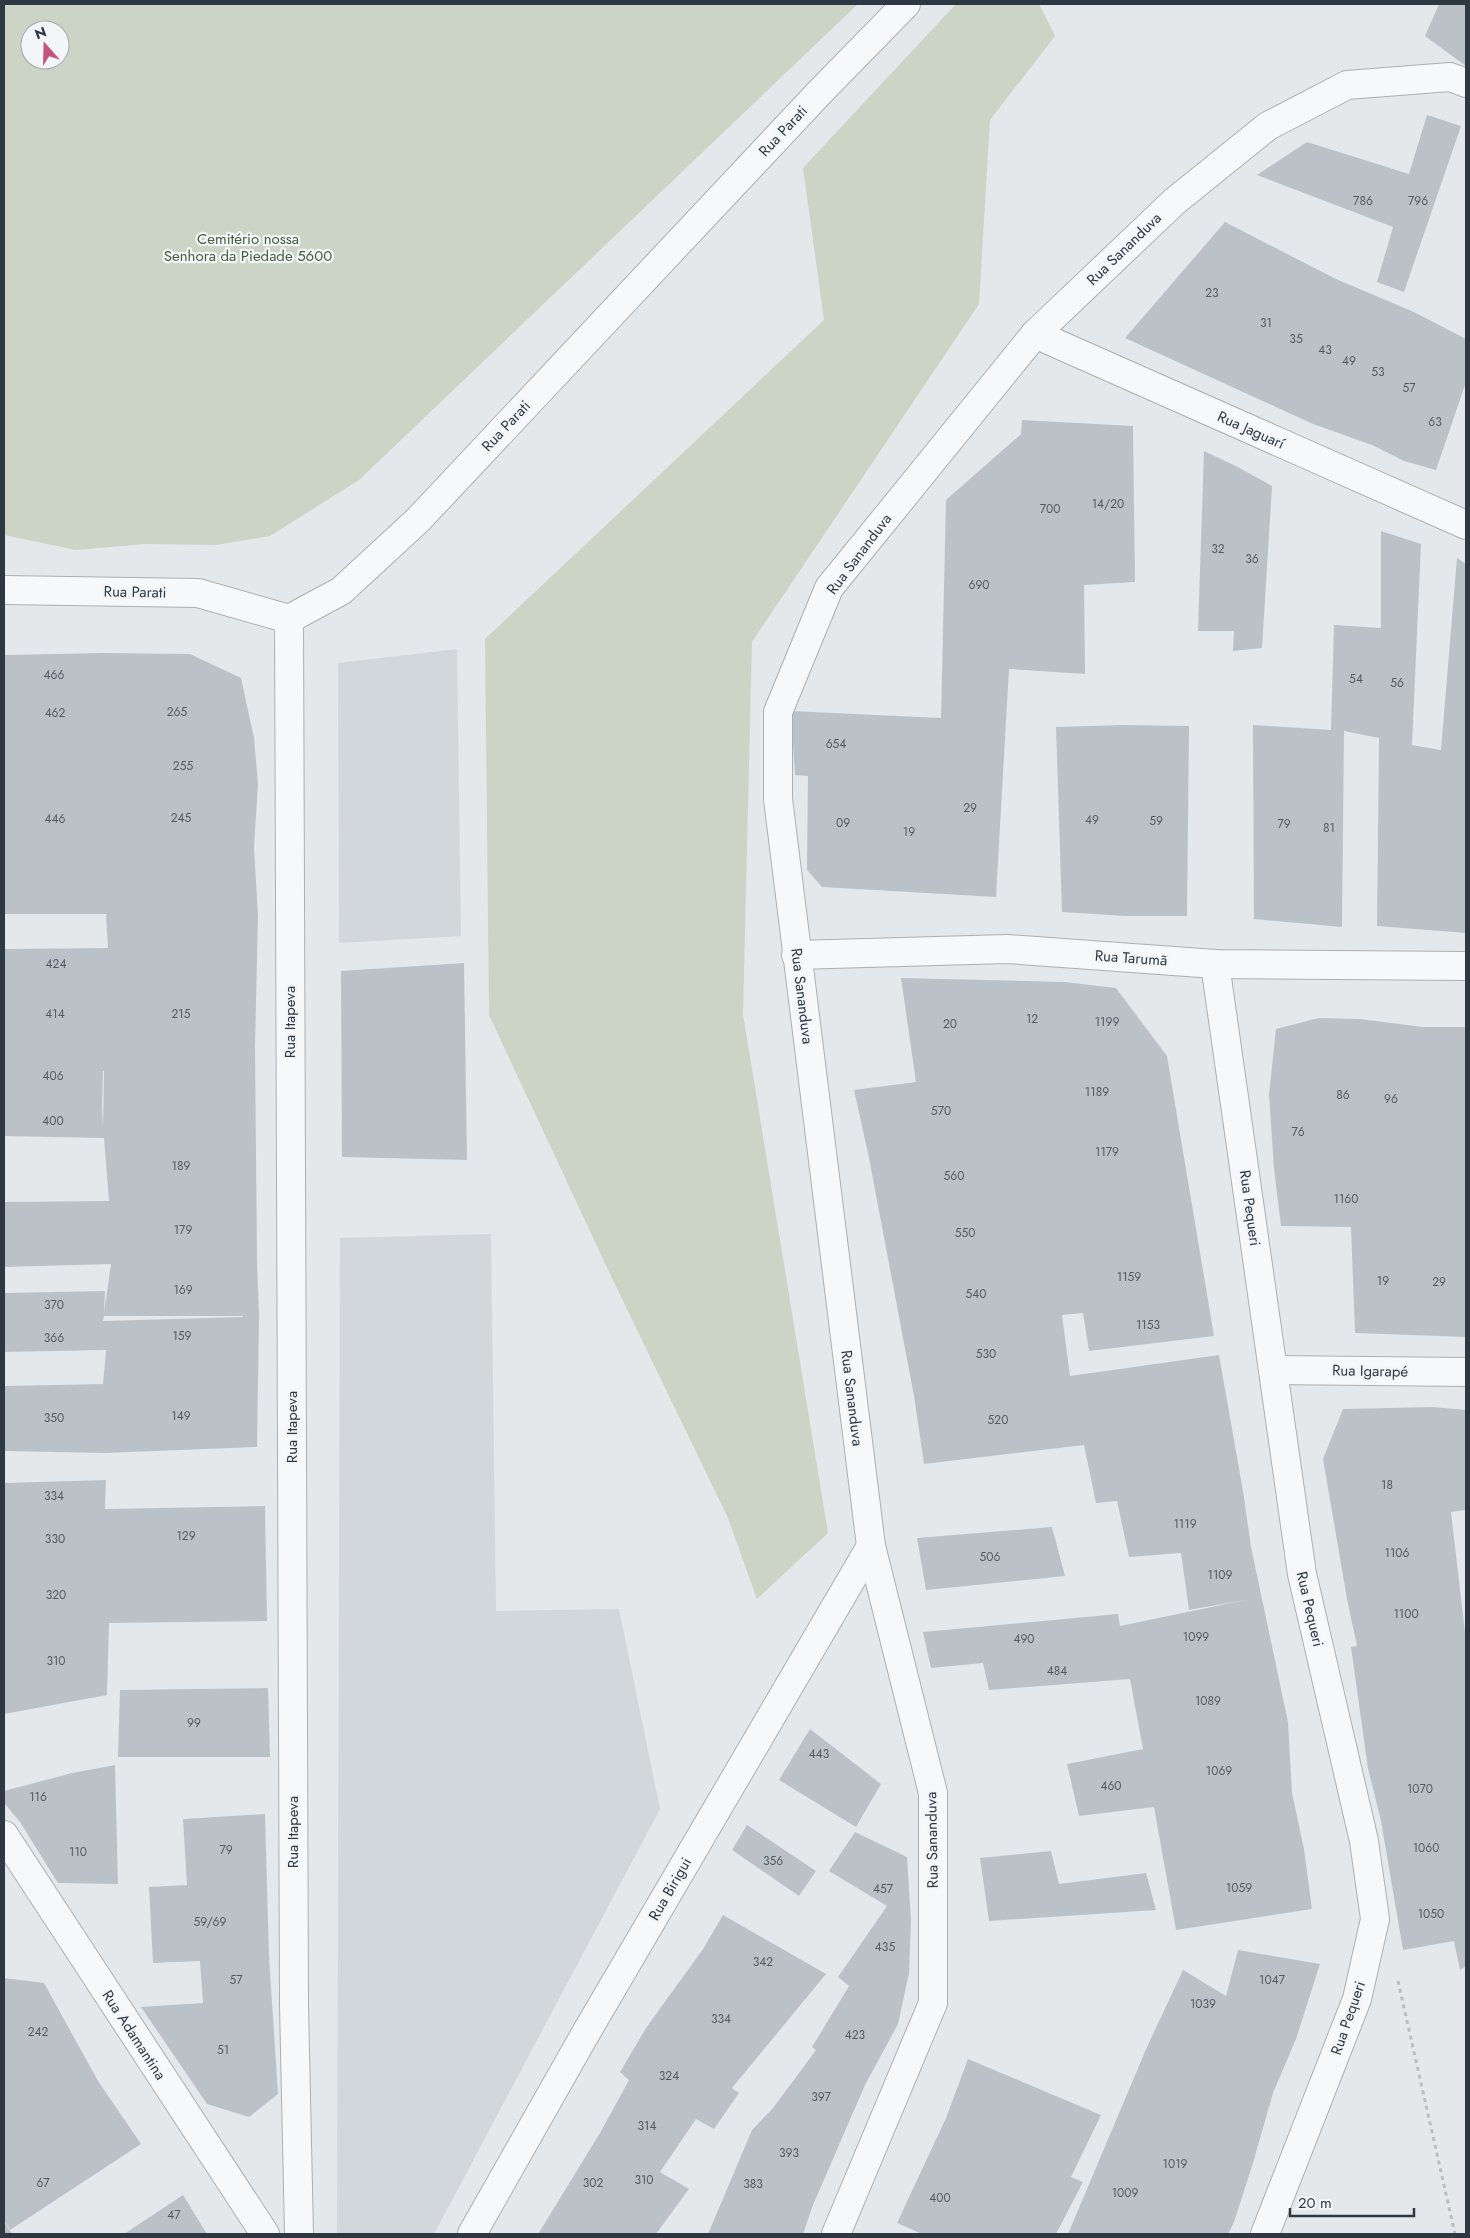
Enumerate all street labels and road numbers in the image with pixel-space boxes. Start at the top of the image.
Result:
street label: Rua Parati [754,101,812,161]
street label: Rua Sananduva [1082,208,1166,290]
street label: Rua Parati [477,396,535,456]
street label: Rua Jaguarí [1214,405,1289,455]
street label: Rua Sananduva [821,509,897,599]
street label: Rua Parati [103,580,167,604]
street label: Rua Tarumã [1094,944,1168,972]
street label: Rua Sananduva [785,947,819,1045]
street label: Rua Itapeva [279,986,301,1058]
street label: Rua Pequeri [1234,1168,1266,1248]
street label: Rua Sananduva [835,1349,869,1447]
street label: Rua Igarapé [1332,1359,1408,1383]
street label: Rua Itapeva [281,1391,303,1463]
street label: Rua Pequeri [1291,1569,1329,1649]
street label: Rua Sananduva [920,1791,944,1889]
street label: Rua Itapeva [282,1796,304,1868]
street label: Rua Birigui [643,1853,697,1925]
street label: Rua Pequeri [1325,1978,1371,2058]
street label: Rua Adamantina [97,1986,171,2084]

